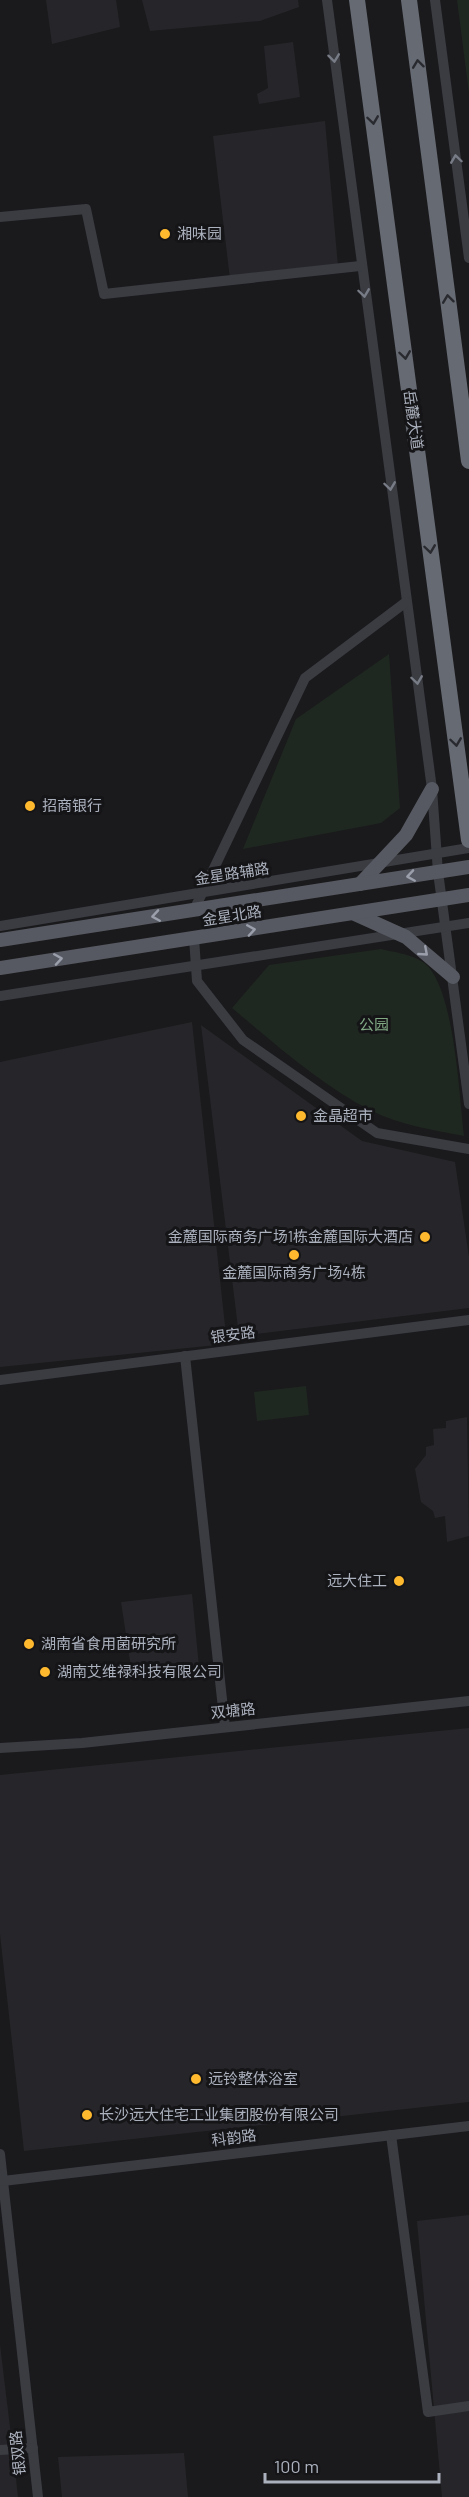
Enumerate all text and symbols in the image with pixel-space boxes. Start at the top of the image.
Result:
one-way arrow [327,53,340,63]
one-way arrow [412,59,424,68]
one-way arrow [367,116,379,125]
one-way arrow [450,154,463,163]
place label: 湘味园 [177,224,222,242]
marker: 湘味园 [158,227,172,241]
one-way arrow [358,289,370,298]
one-way arrow [442,294,455,303]
one-way arrow [398,351,410,360]
street label: 岳麓大道 [401,389,427,451]
one-way arrow [384,482,396,491]
one-way arrow [424,544,436,553]
one-way arrow [410,675,422,684]
one-way arrow [449,737,462,746]
place label: 招商银行 [42,796,102,814]
marker: 招商银行 [23,799,37,813]
street label: 金星路辅路 [193,858,270,888]
one-way arrow [407,870,416,882]
street label: 金星北路 [201,901,263,929]
one-way arrow [152,909,161,921]
one-way arrow [246,924,255,936]
one-way arrow [417,945,428,956]
one-way arrow [52,953,62,966]
park label: 公园 [359,1015,389,1033]
place label: 金晶超市 [313,1106,373,1124]
marker: 金晶超市 [294,1109,308,1123]
place label: 金麓国际商务广场1栋金麓国际大酒店 [168,1227,413,1245]
marker: 金麓国际商务广场1栋金麓国际大酒店 [418,1230,432,1244]
marker: 金麓国际商务广场4栋 [287,1248,301,1262]
place label: 金麓国际商务广场4栋 [222,1263,366,1281]
street label: 银安路 [209,1322,256,1346]
place label: 远大住工 [327,1571,387,1589]
marker: 远大住工 [392,1574,406,1588]
place label: 湖南省食用菌研究所 [41,1634,176,1652]
marker: 湖南省食用菌研究所 [22,1637,36,1651]
place label: 湖南艾维禄科技有限公司 [57,1662,222,1680]
marker: 湖南艾维禄科技有限公司 [38,1665,52,1679]
street label: 双塘路 [210,1699,256,1721]
place label: 远铃整体浴室 [208,2069,298,2087]
marker: 远铃整体浴室 [189,2072,203,2086]
place label: 长沙远大住宅工业集团股份有限公司 [99,2105,339,2123]
marker: 长沙远大住宅工业集团股份有限公司 [80,2108,94,2122]
street label: 科韵路 [210,2125,257,2149]
street label: 银双路 [6,2430,28,2476]
scale bar [265,2446,439,2484]
text: 100 m [274,2455,319,2477]

